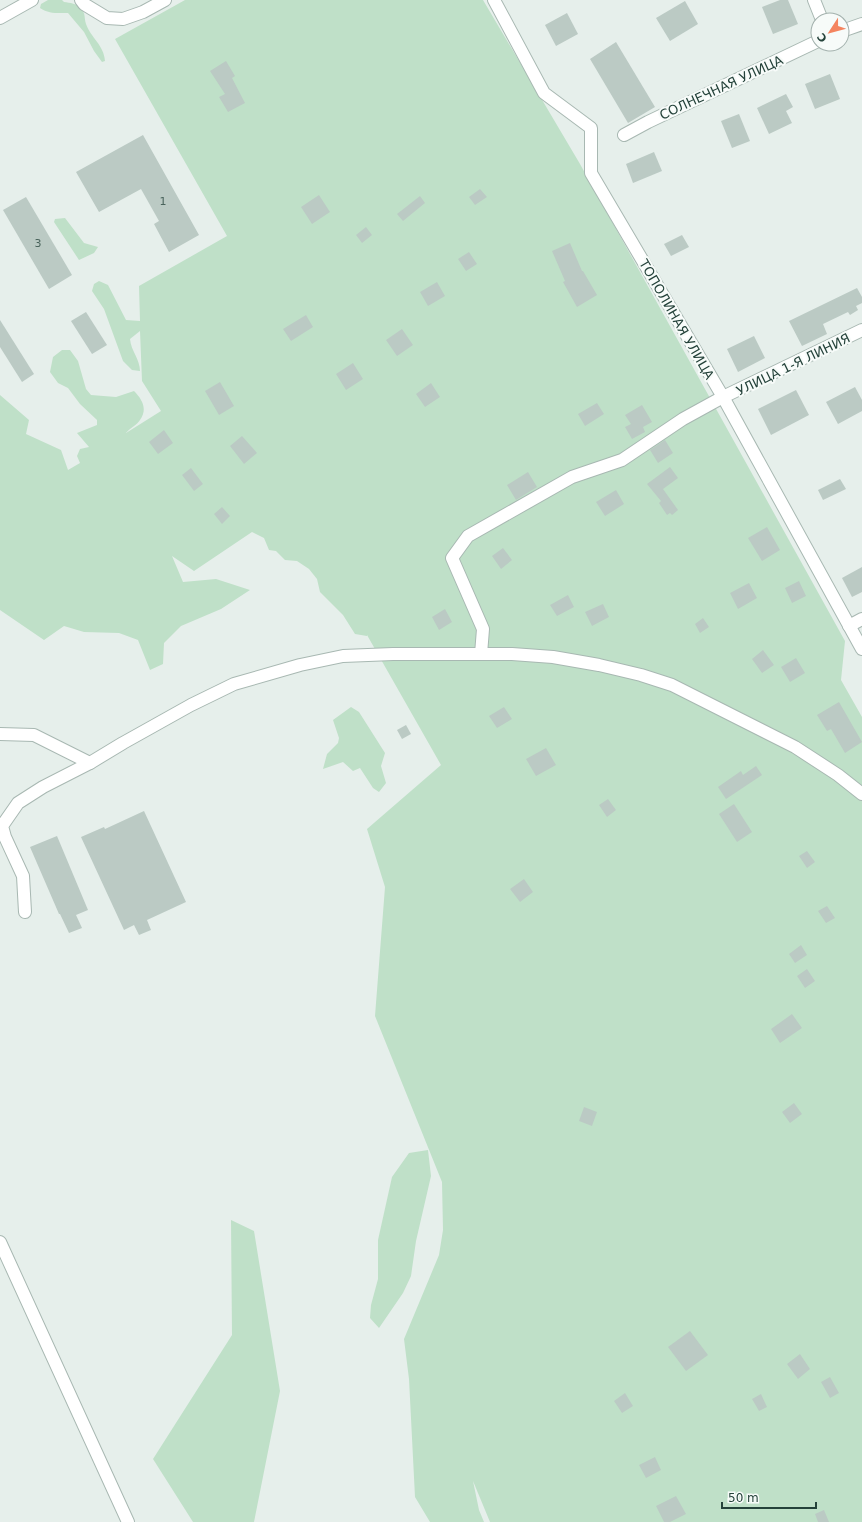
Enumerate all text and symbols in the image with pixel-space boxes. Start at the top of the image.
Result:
north arrow [810,12,850,52]
text: С [815,30,830,45]
street label: СОЛНЕЧНАЯ УЛИЦА [657,52,785,123]
house number: 1 [160,195,167,208]
house number: 3 [35,237,42,250]
street label: ТОПОЛИНАЯ УЛИЦА [636,256,717,382]
street label: УЛИЦА 1-Я ЛИНИЯ [734,330,853,399]
scale bar [722,1484,816,1510]
text: 50 m [728,1491,759,1505]

